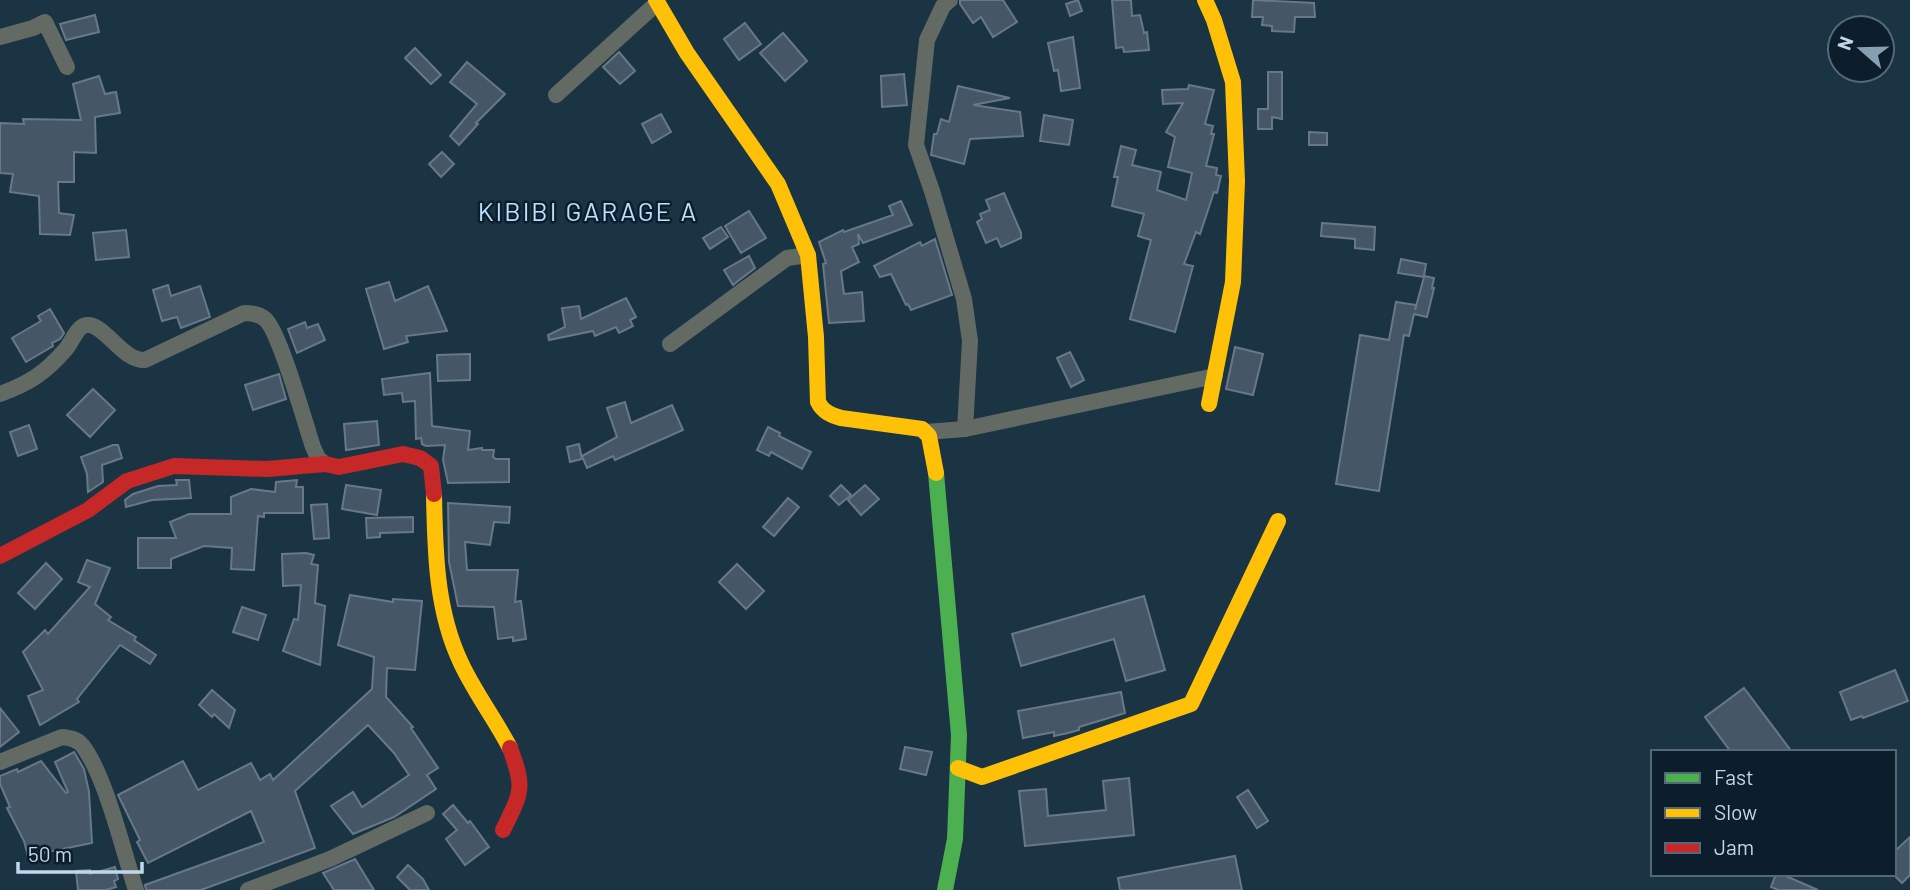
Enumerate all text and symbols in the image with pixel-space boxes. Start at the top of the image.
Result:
north arrow [1826,14,1896,84]
text: N [1832,33,1858,53]
district label: KIBIBI GARAGE A [478,195,698,226]
legend [1651,750,1896,876]
text: Fast [1714,764,1754,789]
text: Slow [1714,799,1757,824]
scale bar [18,830,142,874]
text: Jam [1714,834,1754,859]
text: 50 m [28,841,72,866]

